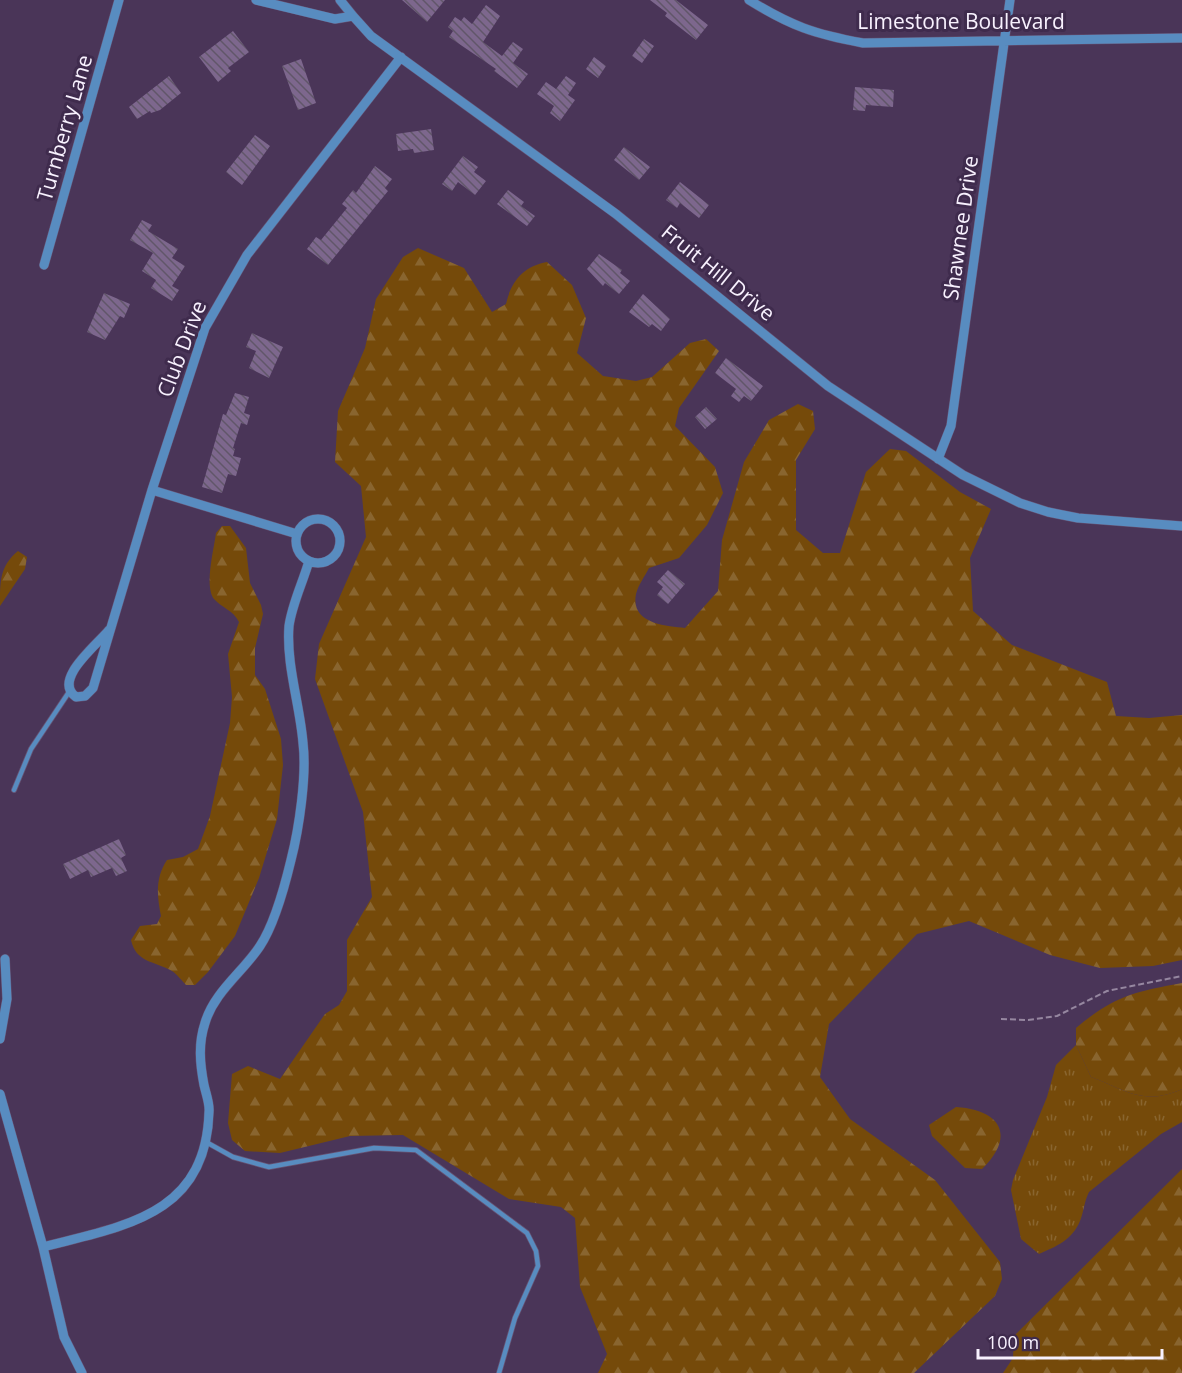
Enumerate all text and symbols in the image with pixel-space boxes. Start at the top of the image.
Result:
street label: Limestone Boulevard [857,7,1065,35]
street label: Turnberry Lane [30,51,98,204]
street label: Shawnee Drive [936,154,984,302]
street label: Fruit Hill Drive [656,218,781,327]
street label: Club Drive [150,296,212,401]
scale bar [978,1322,1162,1360]
text: 100 m [987,1330,1039,1354]

